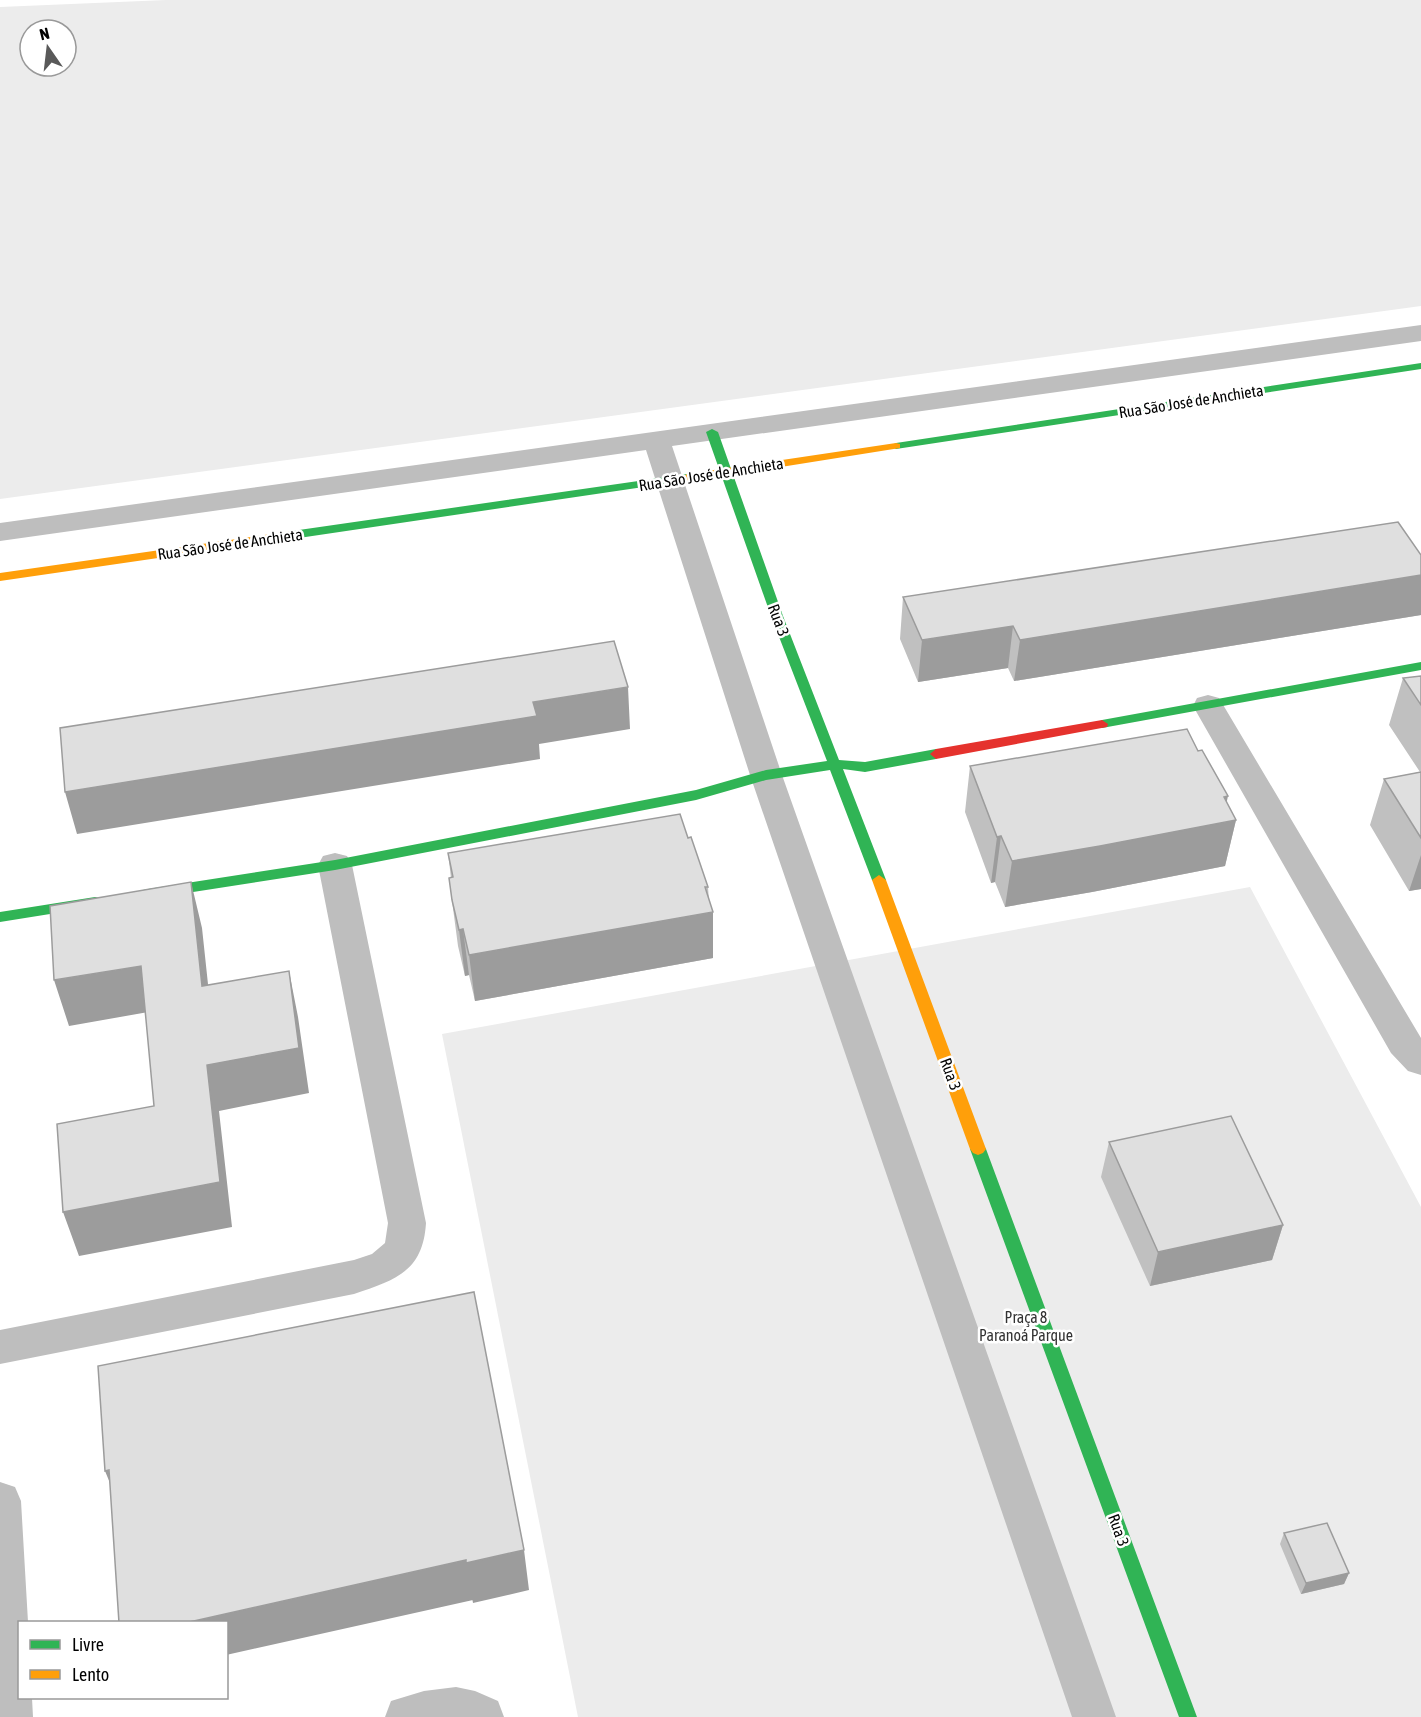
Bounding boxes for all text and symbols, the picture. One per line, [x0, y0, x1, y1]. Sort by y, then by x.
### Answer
north arrow [18, 18, 78, 78]
text: N [38, 24, 51, 43]
street label: Rua São José de Anchieta [1117, 381, 1265, 421]
street label: Rua São José de Anchieta [637, 454, 785, 494]
street label: Rua São José de Anchieta [156, 525, 304, 563]
street label: Rua 3 [765, 601, 793, 639]
street label: Rua 3 [937, 1055, 965, 1093]
park label: Praça 8 Paranoá Parque [979, 1308, 1073, 1345]
street label: Rua 3 [1105, 1511, 1133, 1549]
legend [18, 1621, 228, 1699]
text: Livre [72, 1634, 104, 1655]
text: Lento [72, 1664, 109, 1685]

